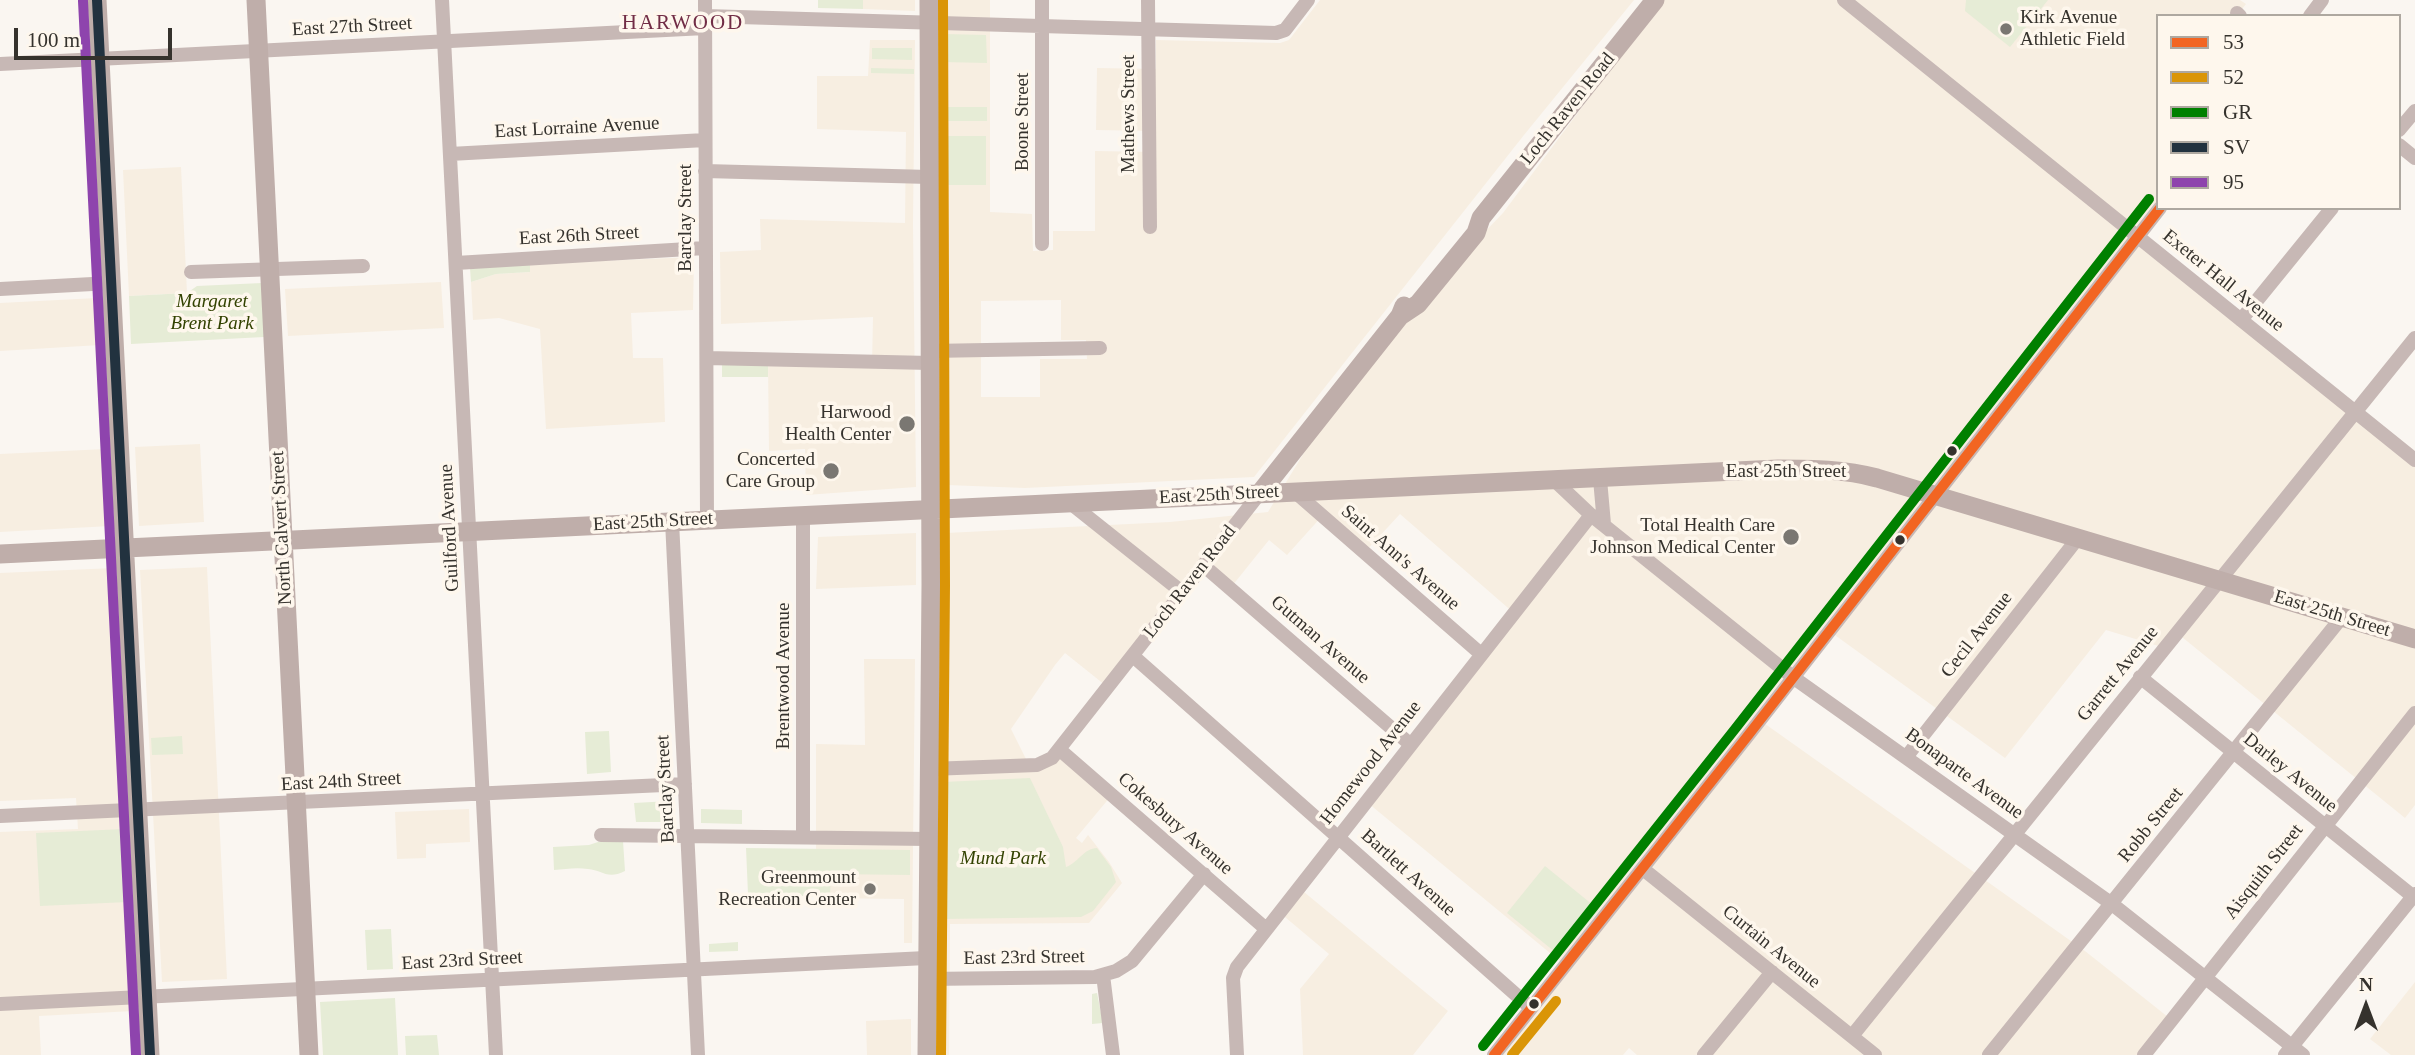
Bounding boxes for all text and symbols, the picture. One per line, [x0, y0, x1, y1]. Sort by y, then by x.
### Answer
place label: Kirk Avenue Athletic Field [2020, 7, 2125, 51]
district label: HARWOOD [623, 10, 743, 36]
street label: East 27th Street [291, 12, 413, 42]
scale bar [18, 14, 175, 58]
legend [2156, 14, 2401, 210]
marker: Kirk Avenue Athletic Field [1998, 21, 2014, 37]
text: 100 m [27, 28, 80, 52]
text: 53 [2223, 30, 2244, 54]
street label: Loch Raven Road [1516, 49, 1620, 169]
street label: Mathews Street [1118, 55, 1140, 173]
text: 52 [2223, 65, 2244, 89]
street label: Boone Street [1012, 73, 1034, 171]
text: GR [2223, 100, 2252, 124]
street label: East Lorraine Avenue [494, 112, 660, 144]
text: SV [2223, 135, 2250, 159]
street label: Barclay Street [675, 164, 697, 272]
text: 95 [2223, 170, 2244, 194]
street label: East 26th Street [518, 221, 640, 251]
street label: Exeter Hall Avenue [2158, 225, 2288, 337]
park label: Margaret Brent Park [170, 291, 254, 335]
place label: Harwood Health Center [785, 402, 891, 446]
marker: Harwood Health Center [897, 414, 917, 434]
unlabelled marker [1945, 444, 1959, 458]
place label: Concerted Care Group [726, 449, 815, 493]
street label: North Calvert Street [267, 450, 297, 606]
marker: Concerted Care Group [821, 461, 841, 481]
street label: East 25th Street [1726, 461, 1846, 483]
street label: Guilford Avenue [435, 464, 465, 592]
street label: East 25th Street [1158, 480, 1280, 510]
street label: Saint Ann's Avenue [1336, 500, 1464, 616]
street label: East 25th Street [592, 507, 714, 537]
place label: Total Health Care Johnson Medical Center [1590, 515, 1775, 559]
street label: Loch Raven Road [1139, 521, 1241, 643]
marker: Total Health Care Johnson Medical Center [1781, 527, 1801, 547]
unlabelled marker [1893, 533, 1907, 547]
street label: East 25th Street [2271, 586, 2393, 642]
street label: Cecil Avenue [1936, 588, 2018, 682]
street label: Gutman Avenue [1266, 591, 1374, 689]
street label: Brentwood Avenue [773, 603, 795, 749]
street label: Garrett Avenue [2073, 622, 2163, 726]
street label: Homewood Avenue [1316, 696, 1426, 830]
street label: Bonaparte Avenue [1900, 723, 2028, 825]
street label: Darley Avenue [2238, 728, 2342, 818]
street label: Barclay Street [652, 734, 680, 844]
street label: East 24th Street [280, 767, 402, 797]
street label: Cokesbury Avenue [1113, 768, 1237, 880]
street label: Robb Street [2114, 783, 2188, 867]
street label: Aisquith Street [2220, 820, 2308, 924]
street label: Bartlett Avenue [1356, 825, 1460, 921]
park label: Mund Park [960, 848, 1046, 870]
place label: Greenmount Recreation Center [718, 867, 856, 911]
marker: Greenmount Recreation Center [862, 881, 878, 897]
street label: Curtain Avenue [1717, 901, 1825, 993]
street label: East 23rd Street [401, 946, 523, 976]
street label: East 23rd Street [963, 946, 1085, 970]
north arrow [2331, 971, 2401, 1041]
text: N [2359, 974, 2373, 995]
unlabelled marker [1527, 997, 1541, 1011]

